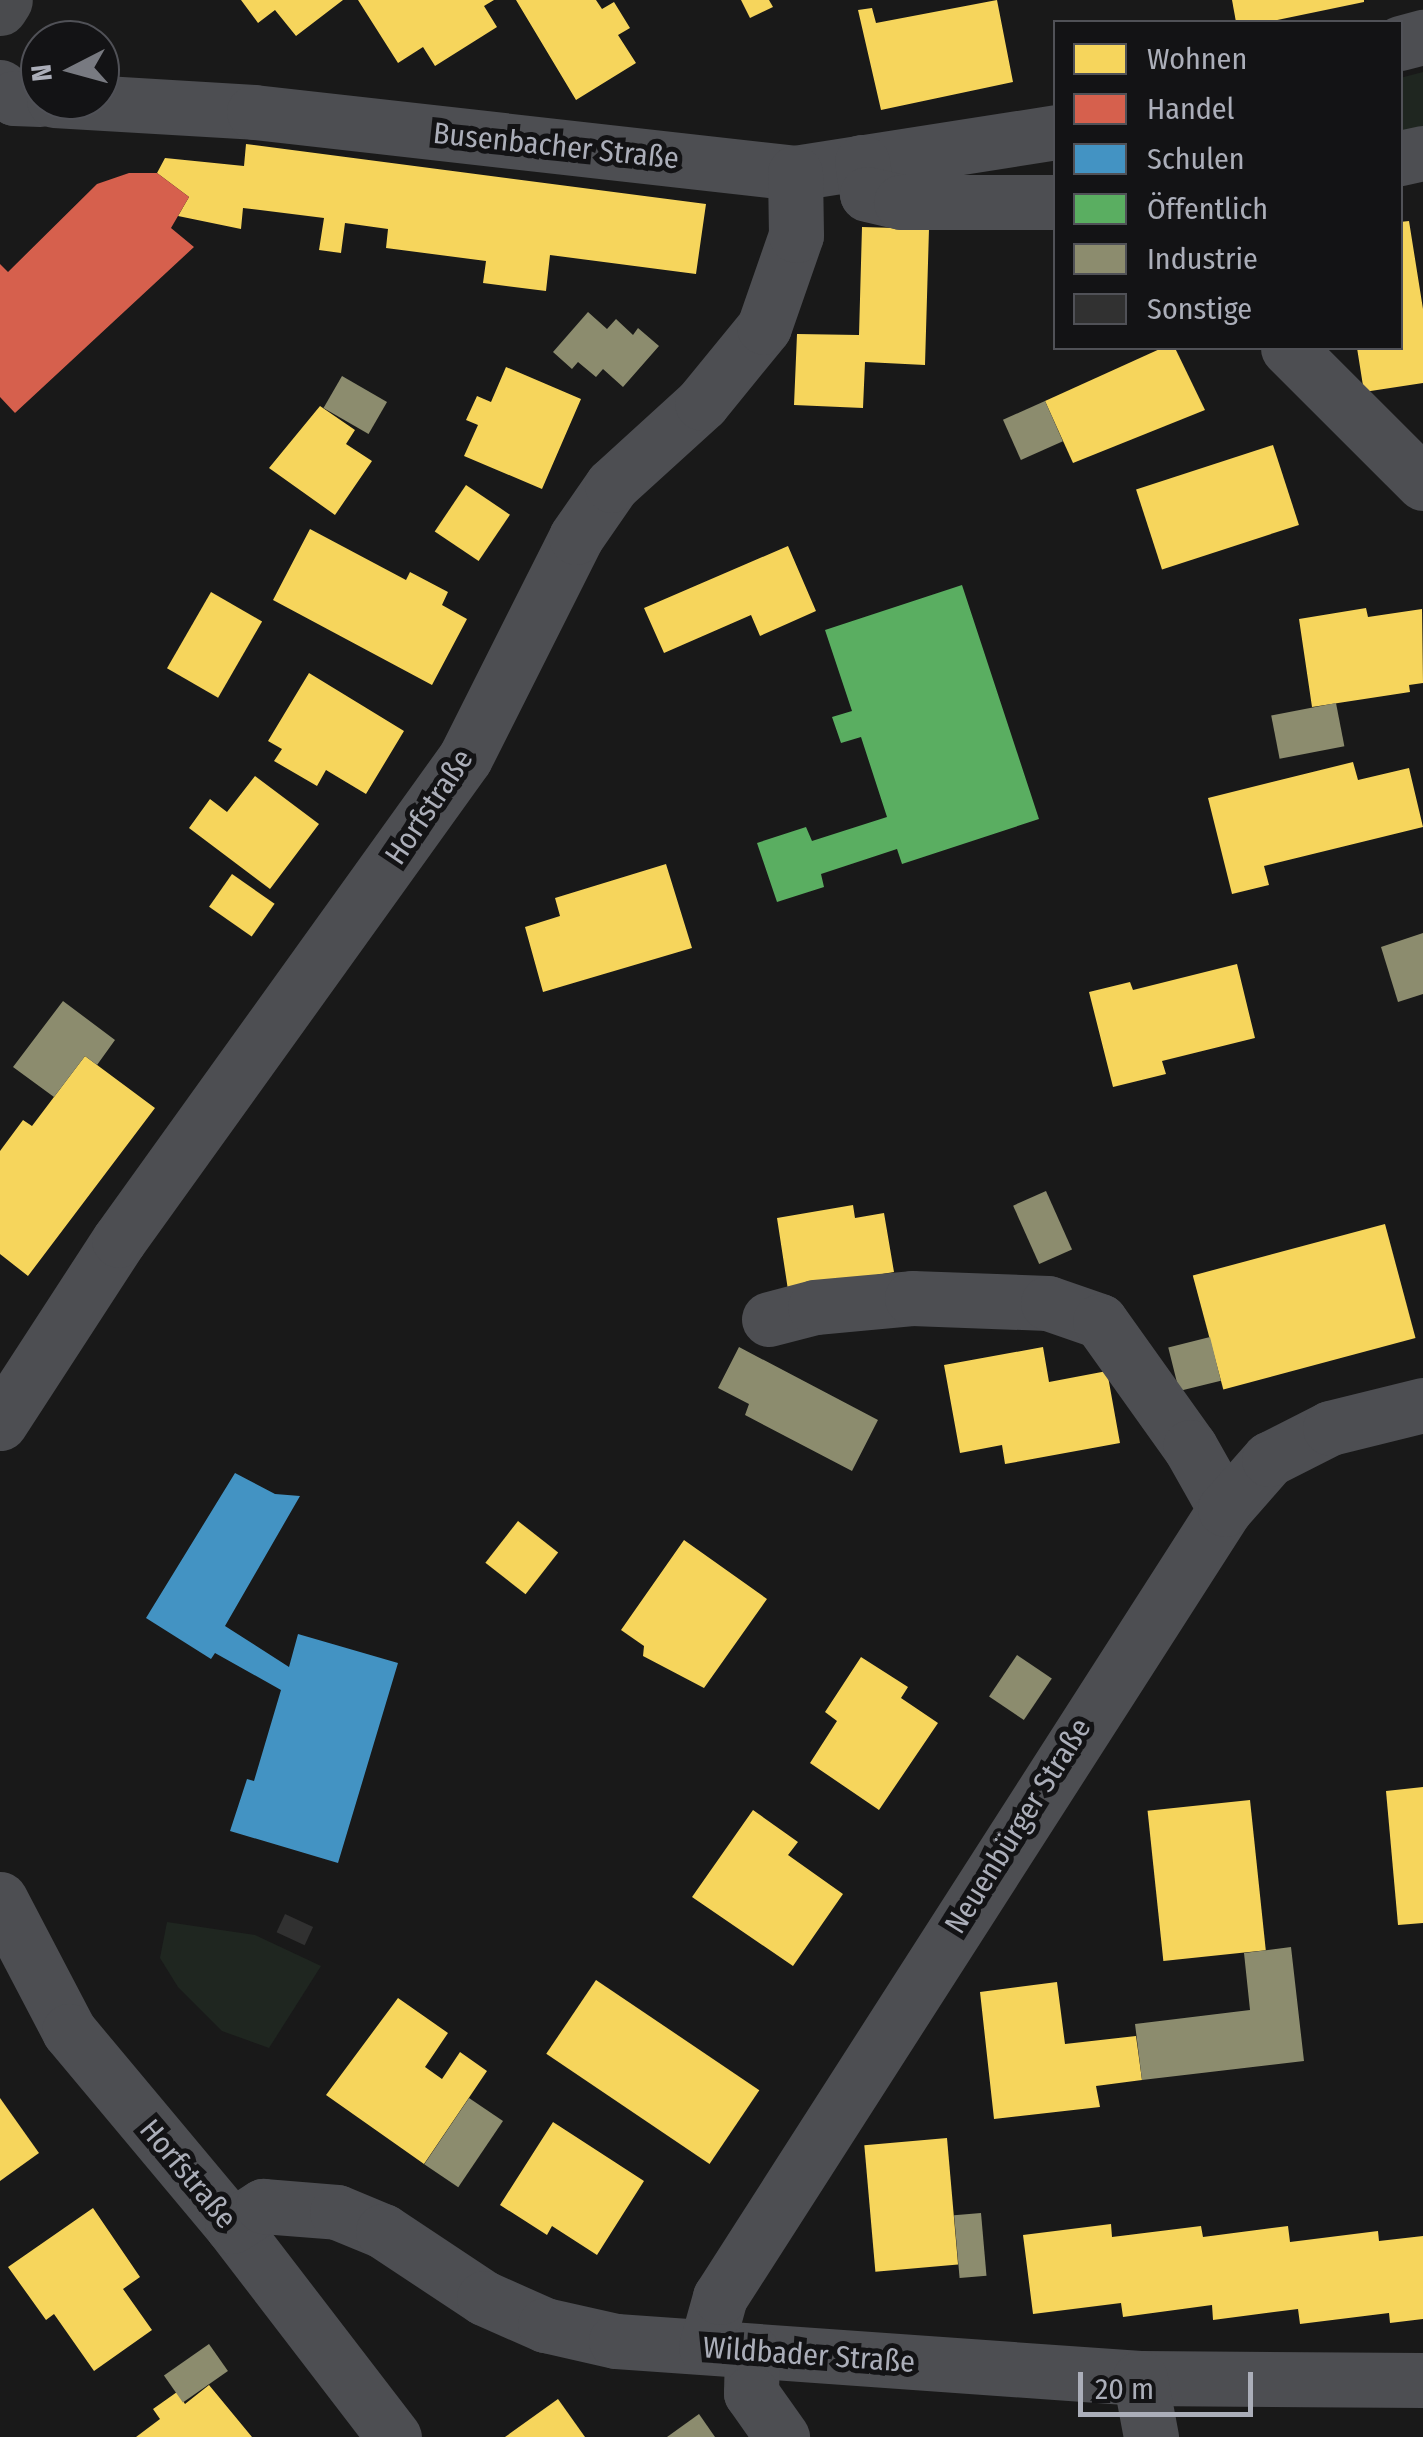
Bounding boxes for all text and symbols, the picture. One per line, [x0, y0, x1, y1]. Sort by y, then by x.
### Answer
north arrow [20, 20, 120, 120]
legend [1053, 20, 1403, 350]
text: Wohnen [1147, 41, 1247, 77]
text: N [24, 63, 59, 83]
text: Handel [1147, 91, 1235, 127]
street label: Busenbacher Straße [431, 115, 681, 177]
text: Schulen [1147, 141, 1245, 177]
text: Öffentlich [1147, 191, 1268, 227]
text: Industrie [1147, 241, 1258, 277]
text: Sonstige [1147, 291, 1252, 327]
street label: Horfstraße [377, 743, 481, 871]
street label: Neuenbürger Straße [937, 1712, 1099, 1940]
street label: Horfstraße [132, 2112, 244, 2236]
street label: Wildbader Straße [702, 2330, 916, 2380]
scale bar [1083, 2352, 1258, 2414]
text: 20 m [1095, 2371, 1154, 2407]

